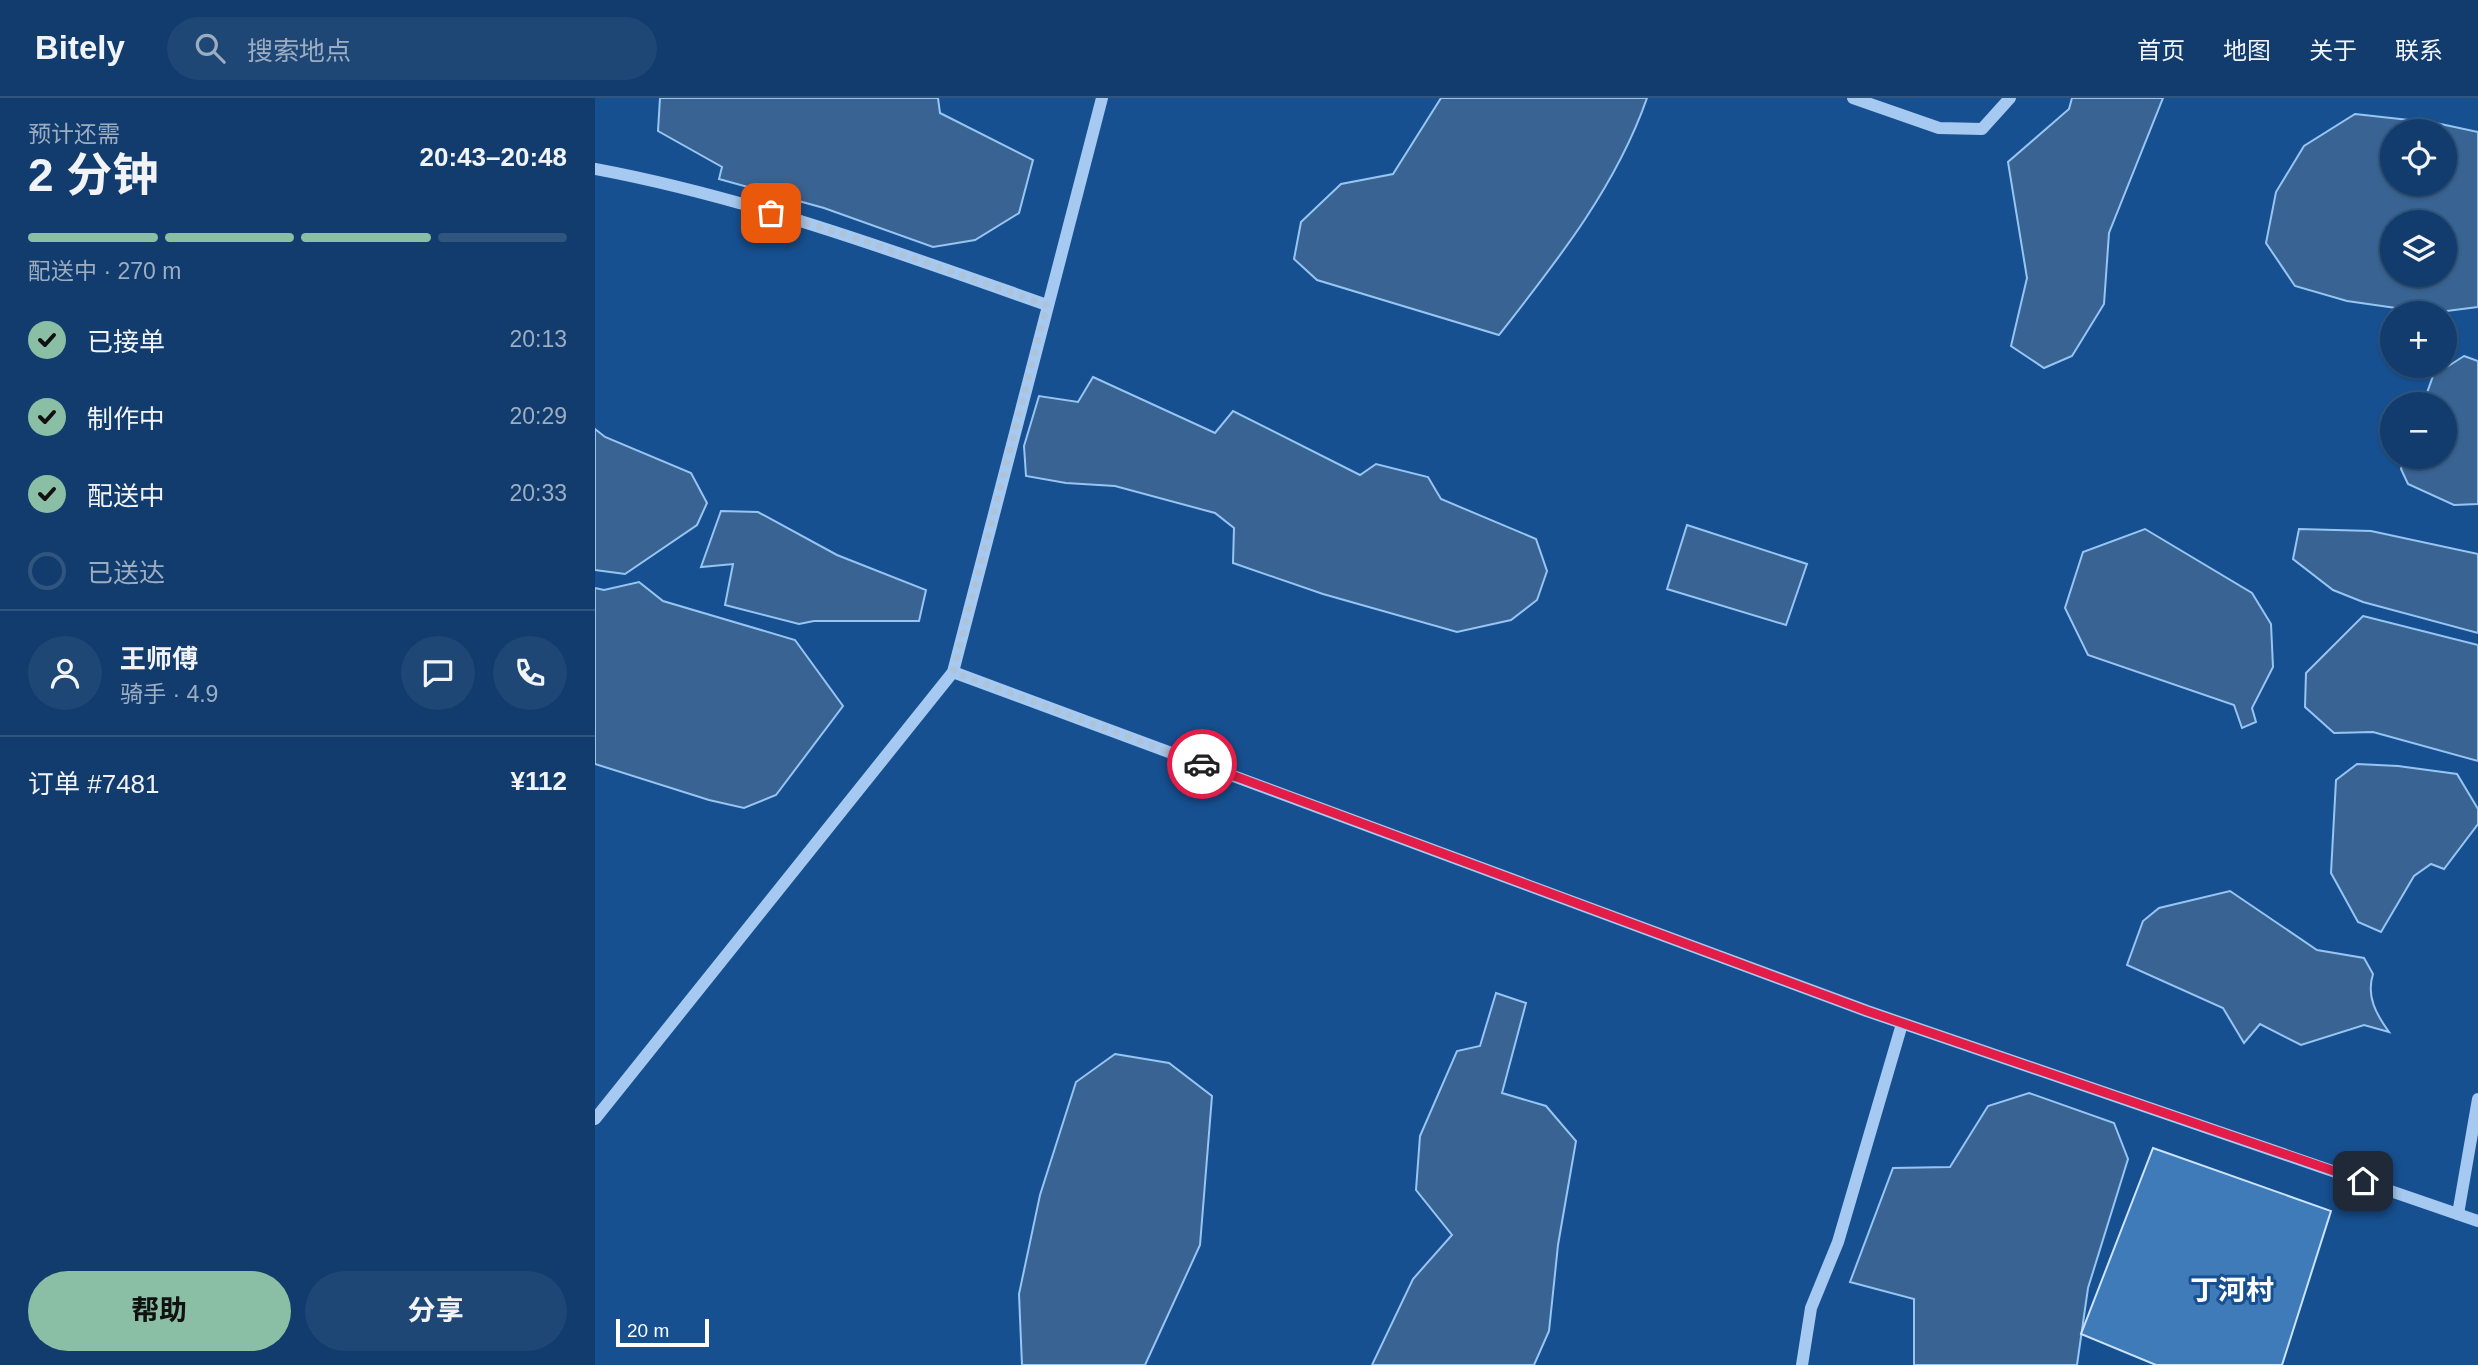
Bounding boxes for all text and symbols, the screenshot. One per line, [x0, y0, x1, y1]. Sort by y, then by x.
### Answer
search box [167, 17, 657, 80]
text: Bitely [35, 29, 125, 66]
icon: search [191, 29, 229, 67]
text: 搜索地点 [247, 36, 351, 66]
text: 首页 [2137, 37, 2185, 64]
text: 地图 [2223, 37, 2271, 64]
text: 关于 [2309, 37, 2357, 64]
text: 联系 [2395, 37, 2443, 64]
map controls [2380, 119, 2457, 469]
button: locate [2380, 119, 2457, 196]
text: 预计还需 [28, 121, 120, 147]
text: 20:43–20:48 [420, 142, 567, 172]
text: 2 分钟 [28, 149, 158, 201]
pin [741, 183, 801, 243]
icon: bag [752, 194, 790, 232]
button: layers [2380, 210, 2457, 287]
text: 配送中 · 270 m [28, 258, 181, 284]
button: + [2380, 301, 2457, 378]
icon: check [28, 321, 66, 359]
text: 20:13 [509, 326, 567, 352]
text: 已接单 [87, 327, 165, 357]
button: − [2380, 392, 2457, 469]
icon: check [28, 398, 66, 436]
text: 20:29 [509, 403, 567, 429]
text: 制作中 [87, 404, 165, 434]
icon: check [28, 475, 66, 513]
text: 20:33 [509, 480, 567, 506]
text: 配送中 [87, 481, 165, 511]
text: 已送达 [87, 558, 165, 588]
button: person [28, 636, 102, 710]
button: chat [401, 636, 475, 710]
button: phone [493, 636, 567, 710]
text: 王师傅 [120, 644, 198, 674]
text: 骑手 · 4.9 [120, 681, 218, 707]
courier [1167, 729, 1237, 799]
icon: car [1183, 745, 1221, 783]
text: ¥112 [511, 766, 567, 796]
text: 订单 #7481 [28, 769, 160, 799]
pin [2333, 1151, 2393, 1211]
icon: home [2344, 1162, 2382, 1200]
button: 帮助 [28, 1271, 291, 1351]
button: 分享 [305, 1271, 567, 1351]
district label: 丁河村 [2190, 1275, 2274, 1306]
scale bar [616, 1316, 709, 1348]
text: 20 m [627, 1320, 669, 1341]

